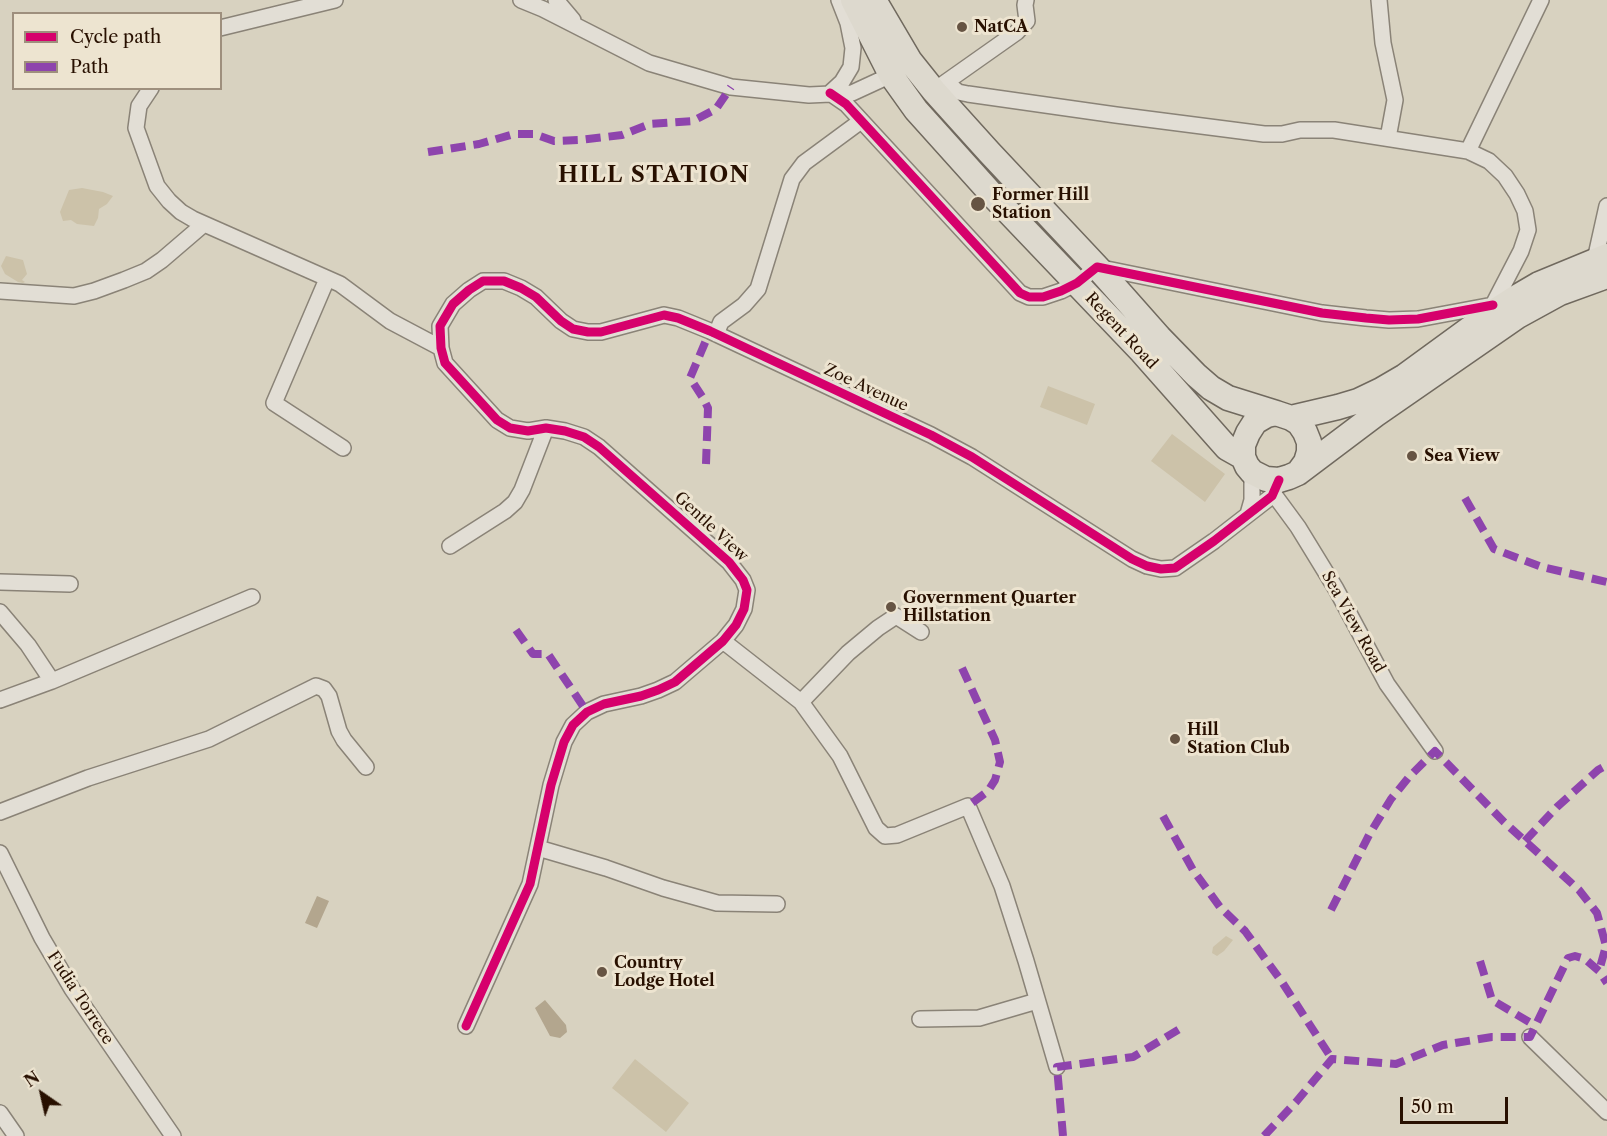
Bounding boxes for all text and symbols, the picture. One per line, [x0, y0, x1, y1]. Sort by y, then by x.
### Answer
legend [12, 12, 222, 90]
place label: NatCA [974, 17, 1028, 37]
marker: NatCA [955, 20, 969, 34]
text: Cycle path [70, 26, 161, 48]
text: Path [70, 56, 109, 78]
district label: HILL STATION [558, 163, 750, 189]
place label: Former Hill Station [992, 185, 1089, 223]
marker: Former Hill Station [969, 195, 987, 213]
street label: Regent Road [1081, 289, 1161, 373]
street label: Zoe Avenue [821, 360, 911, 416]
place label: Sea View [1424, 446, 1500, 466]
marker: Sea View [1405, 449, 1419, 463]
street label: Gentle View [670, 488, 752, 566]
street label: Sea View Road [1317, 568, 1389, 676]
place label: Government Quarter Hillstation [903, 588, 1076, 626]
marker: Government Quarter Hillstation [884, 600, 898, 614]
place label: Hill Station Club [1187, 720, 1290, 758]
marker: Hill Station Club [1168, 732, 1182, 746]
street label: Fudia Torrece [43, 948, 117, 1048]
place label: Country Lodge Hotel [614, 953, 715, 991]
marker: Country Lodge Hotel [595, 965, 609, 979]
north arrow [12, 1064, 72, 1124]
text: N [21, 1067, 43, 1091]
scale bar [1403, 1085, 1511, 1123]
text: 50 m [1411, 1096, 1454, 1118]

